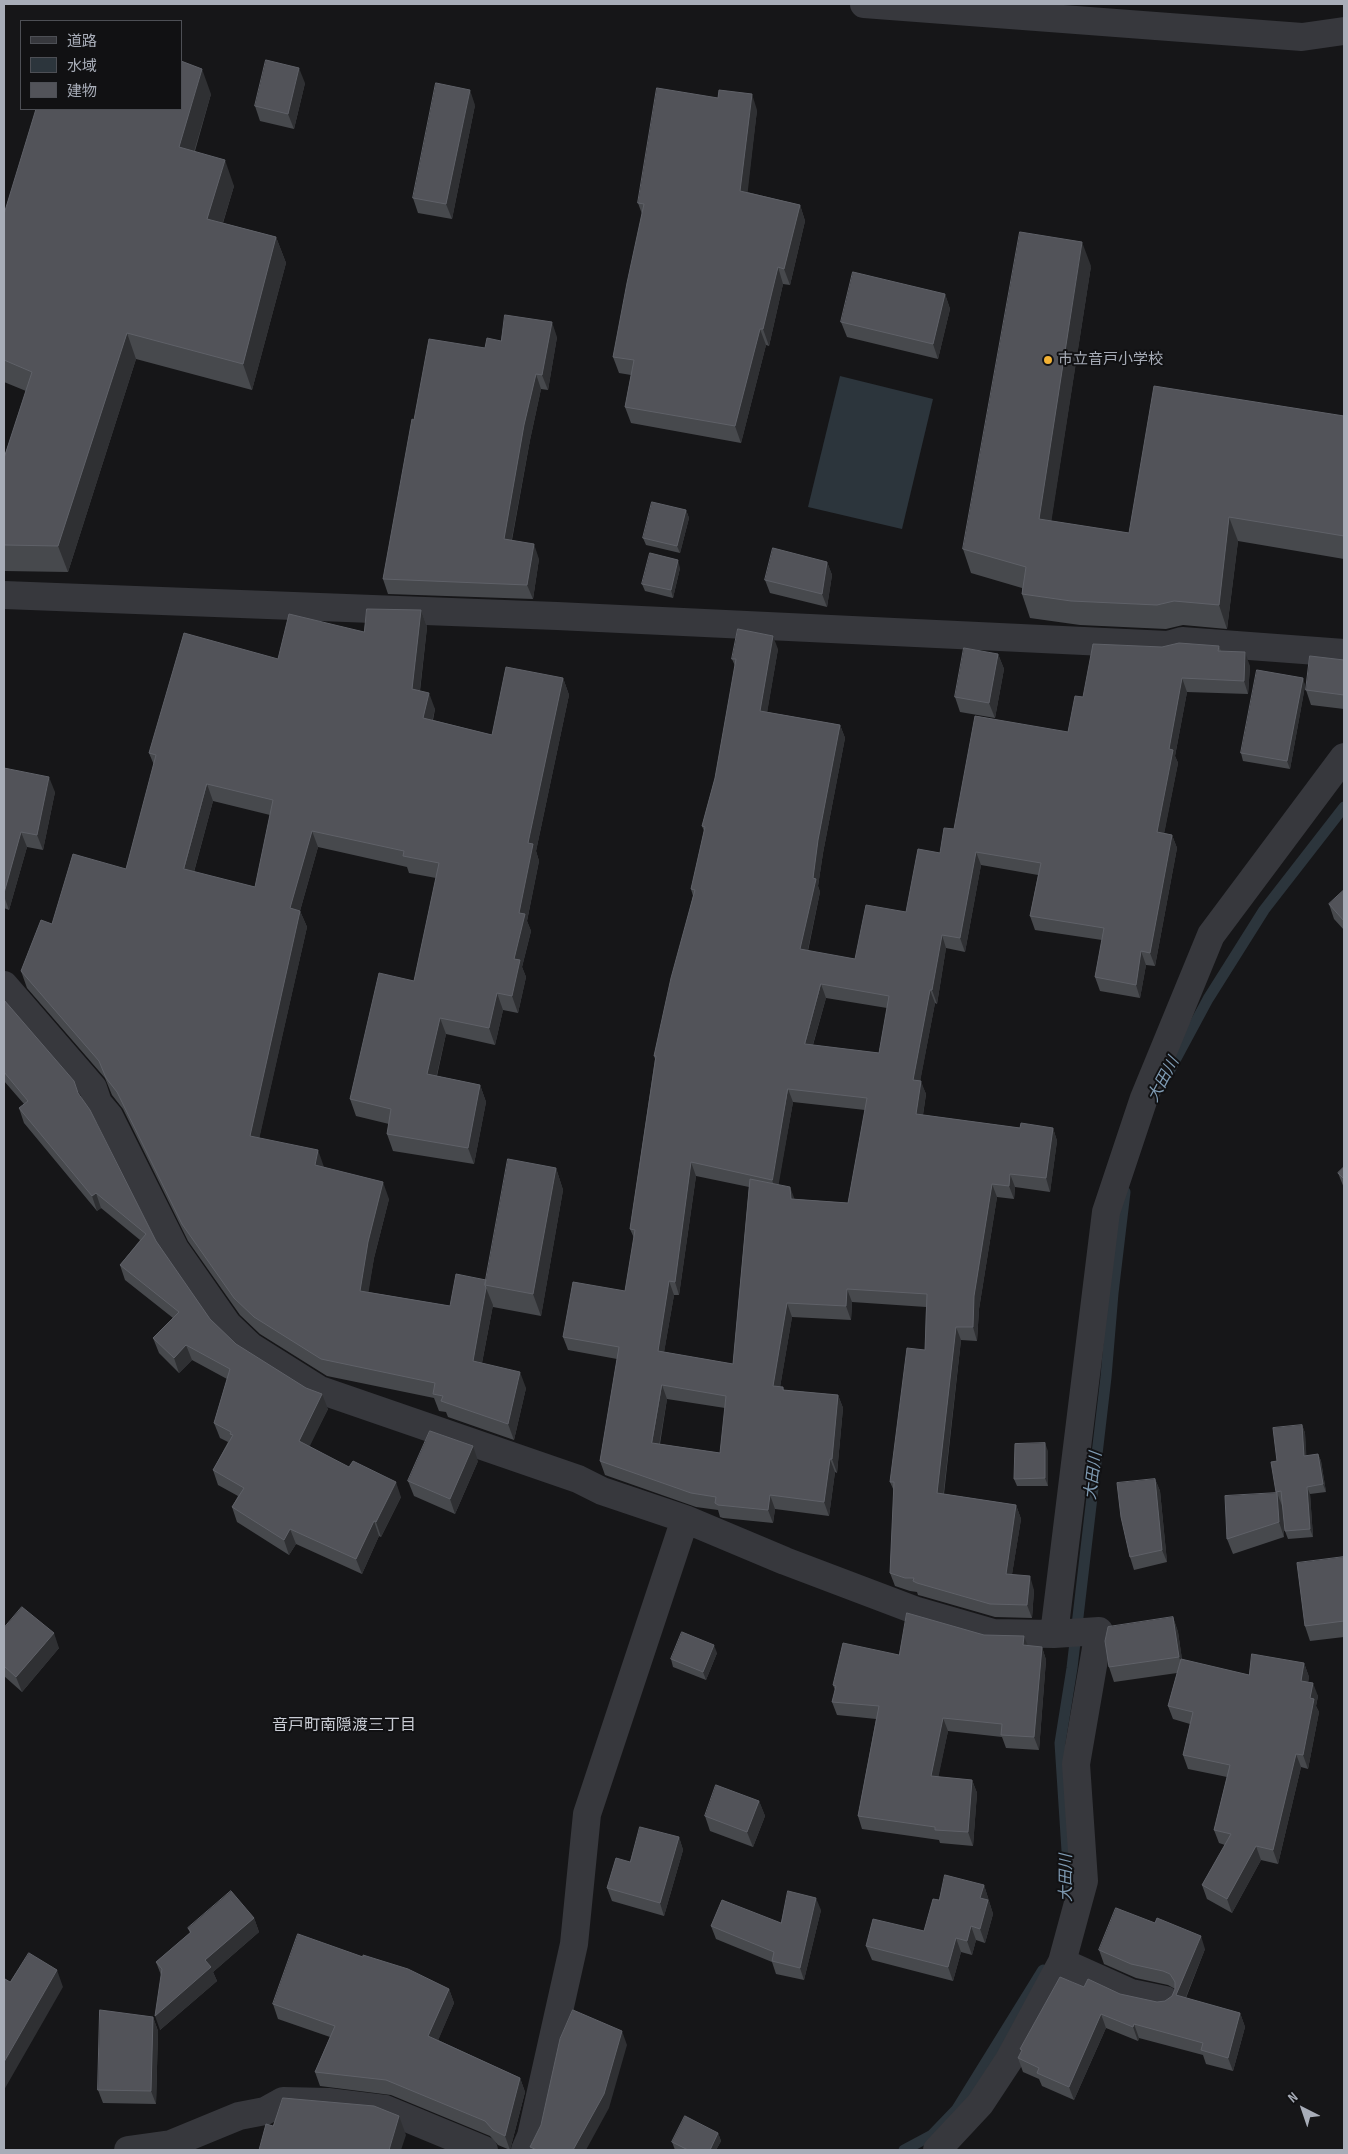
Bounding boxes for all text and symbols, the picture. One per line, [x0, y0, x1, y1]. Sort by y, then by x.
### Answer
legend [20, 20, 182, 110]
text: 道路 [67, 32, 97, 51]
text: 水域 [67, 57, 97, 76]
text: 建物 [67, 82, 97, 101]
place label: 市立音戸小学校 [1058, 351, 1163, 369]
marker: 市立音戸小学校 [1042, 354, 1054, 366]
water label: 大田川 [1144, 1054, 1184, 1106]
water label: 大田川 [1082, 1451, 1106, 1501]
district label: 音戸町南隠渡三丁目 [272, 1716, 416, 1736]
water label: 大田川 [1057, 1854, 1077, 1902]
north arrow [1278, 2084, 1328, 2134]
text: N [1284, 2088, 1301, 2106]

